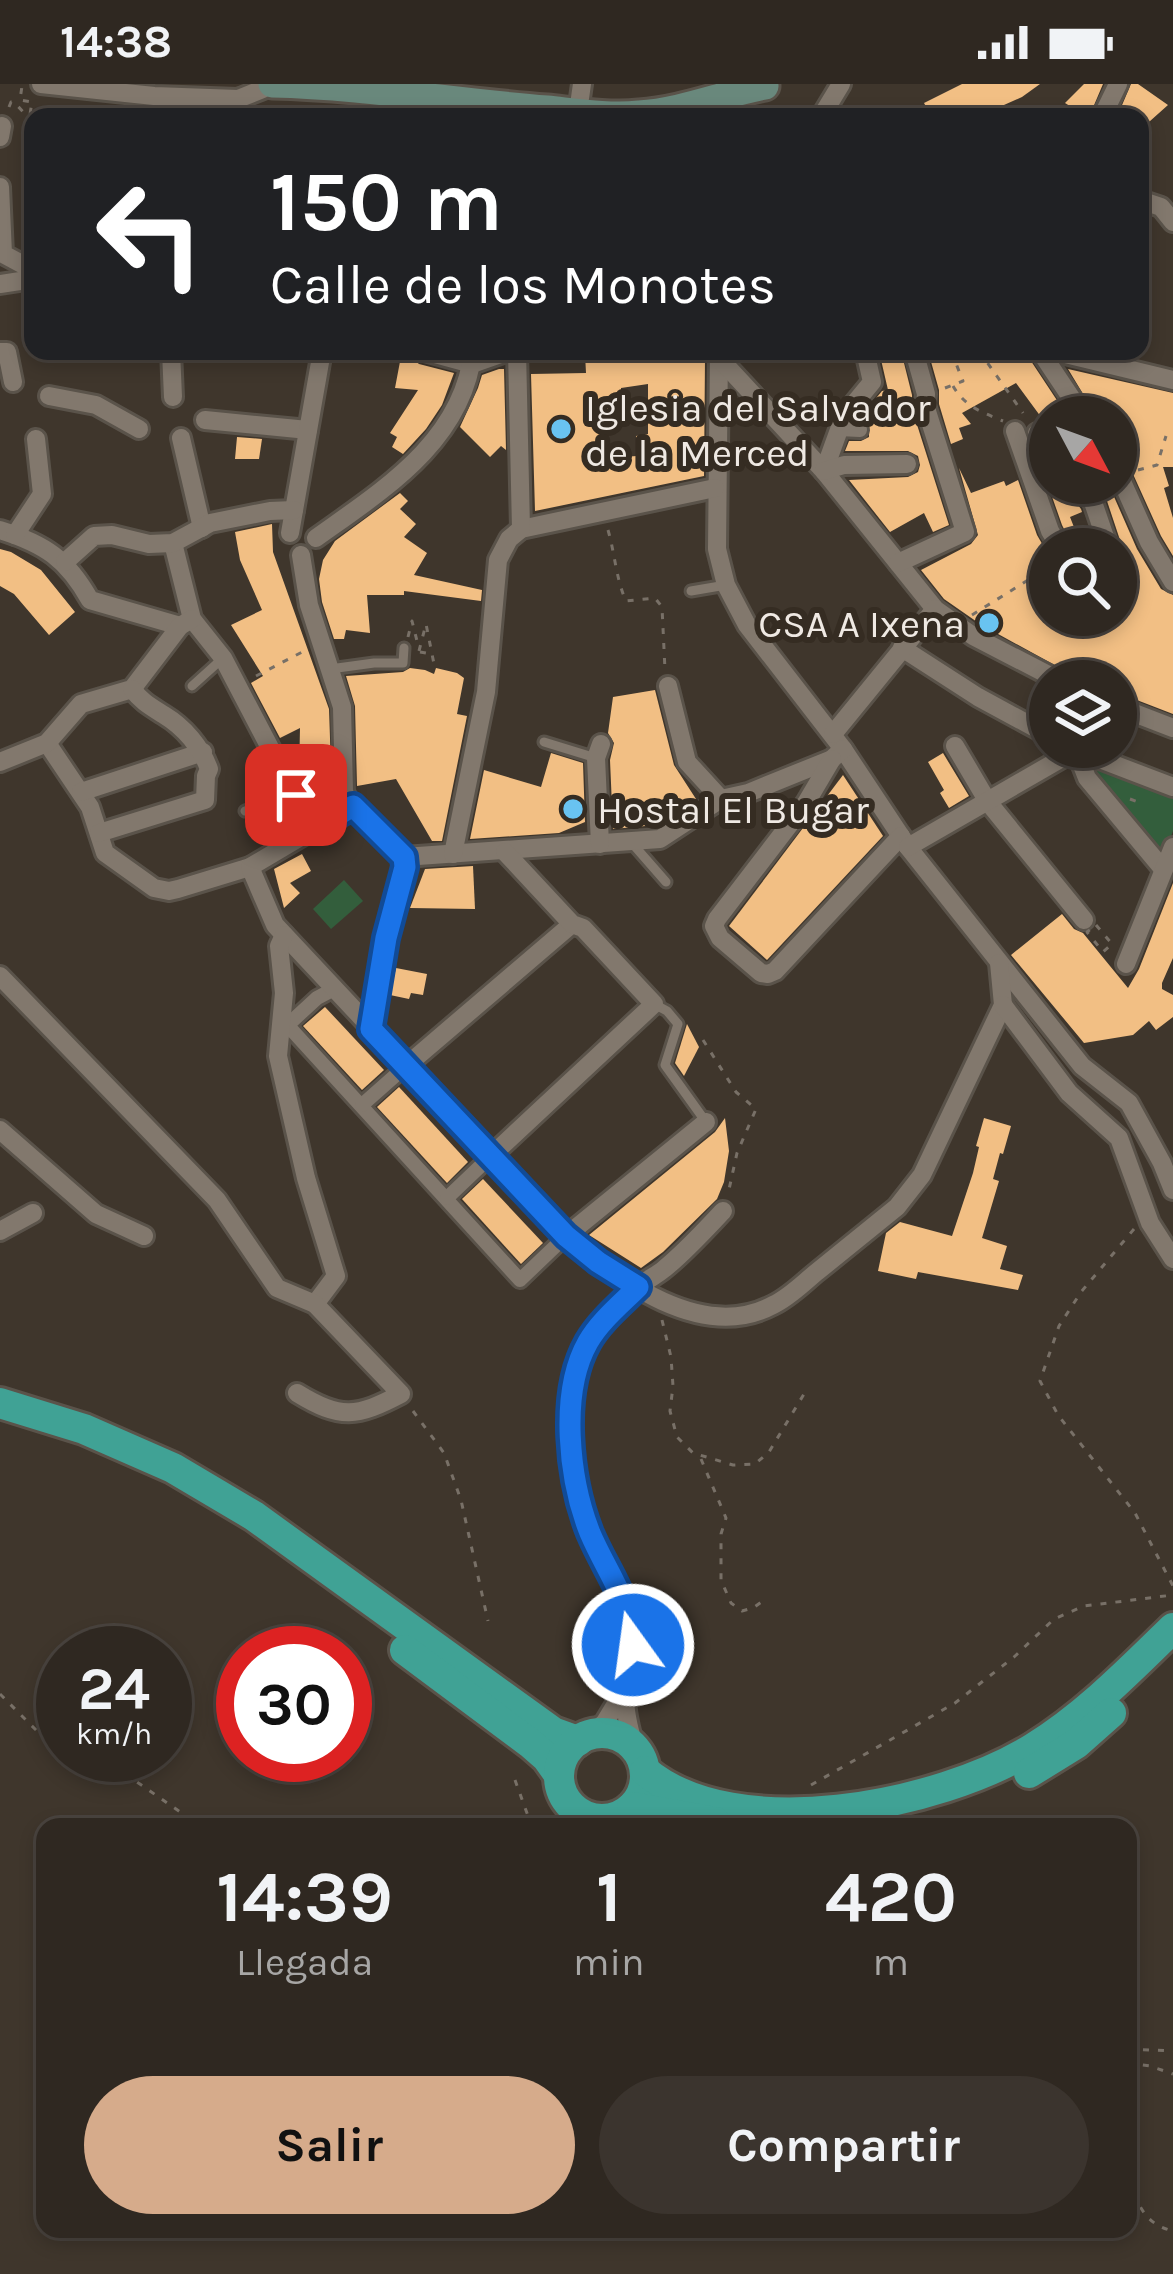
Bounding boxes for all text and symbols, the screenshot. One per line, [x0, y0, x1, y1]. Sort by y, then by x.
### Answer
text: 14:38 [60, 16, 172, 68]
text: 150 m [270, 153, 503, 251]
icon: left [72, 156, 228, 312]
text: Calle de los Monotes [270, 253, 776, 317]
place label: Iglesia del Salvador de la Merced [585, 385, 932, 476]
north arrow [1029, 396, 1137, 504]
map controls [1029, 396, 1137, 768]
marker: Iglesia del Salvador de la Merced [548, 416, 574, 442]
button: search [1029, 528, 1137, 636]
place label: CSA A Ixena [758, 601, 965, 647]
marker: CSA A Ixena [976, 610, 1002, 636]
button: layers [1029, 660, 1137, 768]
pin [245, 744, 347, 846]
icon: arrive [263, 762, 329, 828]
place label: Hostal El Bugar [597, 787, 870, 833]
marker: Hostal El Bugar [560, 796, 586, 822]
position arrow [570, 1582, 696, 1708]
speed limit sign: 30 [216, 1626, 372, 1782]
text: 24 [78, 1654, 150, 1724]
text: km/h [76, 1716, 152, 1752]
text: 14:39 [216, 1855, 393, 1939]
text: 1 [596, 1855, 622, 1939]
text: 420 [825, 1855, 957, 1939]
text: Llegada [236, 1939, 373, 1985]
text: min [573, 1939, 645, 1985]
text: m [873, 1939, 909, 1985]
button: Salir [84, 2076, 575, 2214]
button: Compartir [599, 2076, 1089, 2214]

